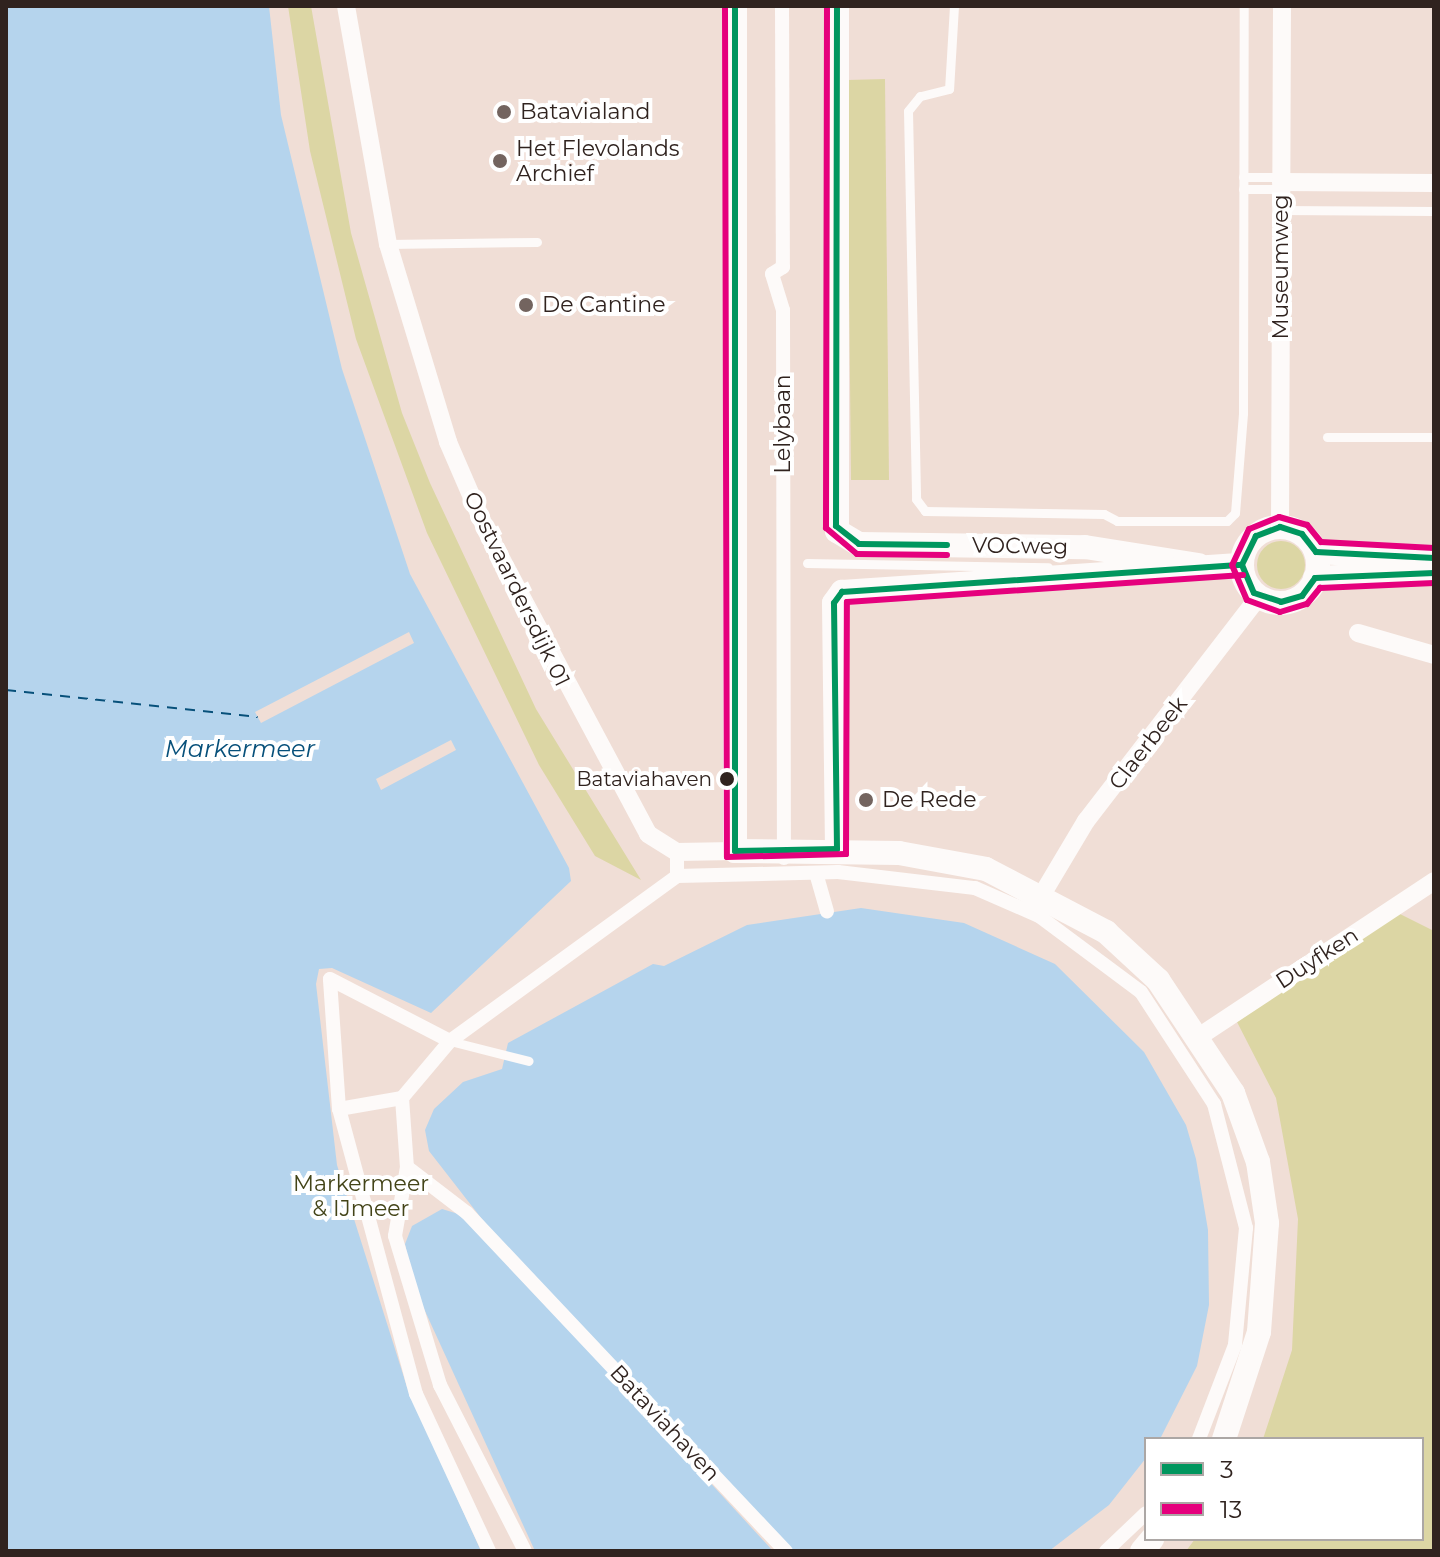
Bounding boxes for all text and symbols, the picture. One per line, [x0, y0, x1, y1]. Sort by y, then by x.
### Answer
place label: Batavialand [520, 99, 650, 125]
marker: Batavialand [495, 103, 513, 121]
place label: Het Flevolands Archief [516, 135, 680, 186]
marker: Het Flevolands Archief [491, 152, 509, 170]
street label: Museumweg [1268, 194, 1294, 340]
place label: De Cantine [542, 292, 666, 318]
marker: De Cantine [517, 296, 535, 314]
street label: Lelybaan [770, 374, 796, 474]
street label: Oostvaardersdijk 01 [458, 487, 576, 691]
street label: VOCweg [972, 532, 1068, 560]
street label: Claerbeek [1103, 691, 1193, 795]
water label: Markermeer [165, 735, 315, 763]
place label: Bataviahaven [577, 767, 712, 791]
marker: Bataviahaven [719, 771, 735, 787]
place label: De Rede [882, 787, 977, 813]
marker: De Rede [857, 791, 875, 809]
street label: Duyfken [1271, 922, 1363, 994]
park label: Markermeer & IJmeer [293, 1170, 429, 1222]
street label: Bataviahaven [605, 1360, 725, 1486]
legend [1144, 1437, 1424, 1541]
text: 3 [1220, 1455, 1234, 1484]
text: 13 [1220, 1495, 1242, 1524]

